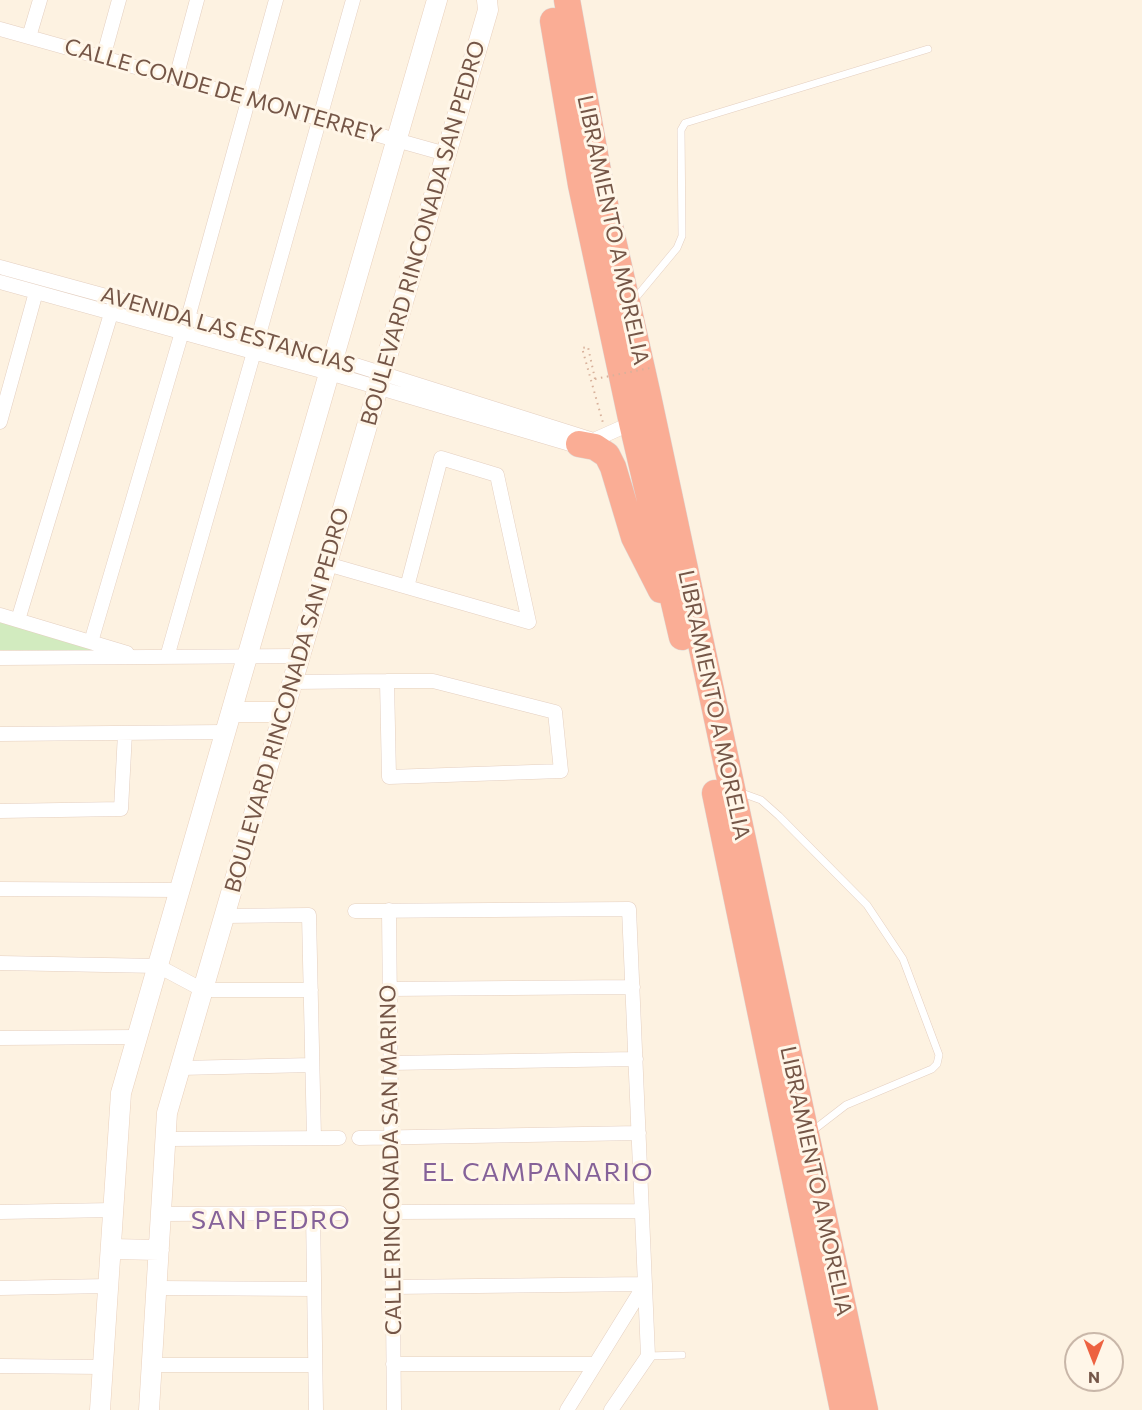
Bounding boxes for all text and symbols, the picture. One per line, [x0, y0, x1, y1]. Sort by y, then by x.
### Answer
street label: CALLE CONDE DE MONTERREY [61, 33, 385, 149]
street label: BOULEVARD RINCONADA SAN PEDRO [355, 37, 491, 429]
street label: LIBRAMIENTO A MORELIA [571, 93, 655, 367]
street label: AVENIDA LAS ESTANCIAS [98, 281, 358, 379]
street label: BOULEVARD RINCONADA SAN PEDRO [219, 504, 355, 896]
street label: LIBRAMIENTO A MORELIA [672, 568, 756, 842]
street label: CALLE RINCONADA SAN MARINO [375, 985, 407, 1335]
street label: LIBRAMIENTO A MORELIA [774, 1044, 858, 1318]
district label: EL CAMPANARIO [422, 1156, 654, 1188]
district label: SAN PEDRO [191, 1204, 351, 1236]
north arrow [1064, 1332, 1124, 1392]
text: N [1088, 1369, 1100, 1388]

